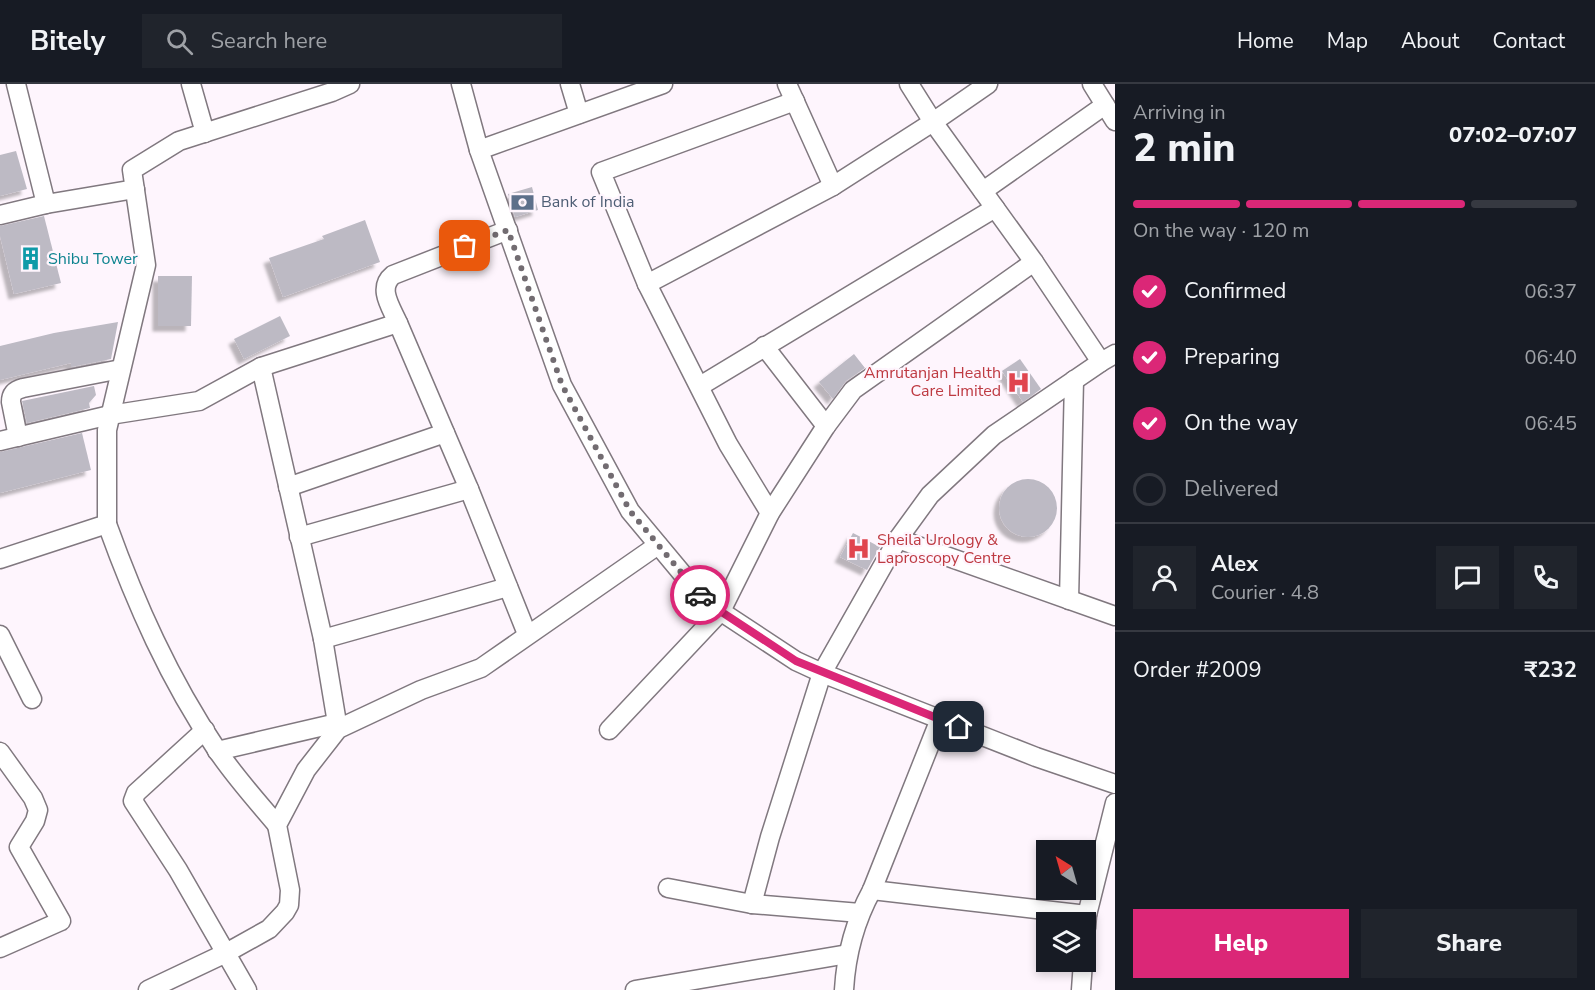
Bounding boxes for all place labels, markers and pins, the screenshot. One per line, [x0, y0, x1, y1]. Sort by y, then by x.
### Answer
bank icon: Bank of India [510, 189, 536, 215]
place label: Bank of India [541, 191, 634, 213]
pin [439, 220, 490, 271]
building icon: Shibu Tower [17, 246, 43, 272]
place label: Shibu Tower [48, 248, 138, 270]
place label: Amrutanjan Health Care Limited [864, 362, 1001, 402]
hospital icon: Amrutanjan Health Care Limited [1006, 369, 1032, 395]
place label: Sheila Urology & Laproscopy Centre [877, 529, 1011, 569]
hospital icon: Sheila Urology & Laproscopy Centre [846, 536, 872, 562]
pin [933, 701, 984, 752]

